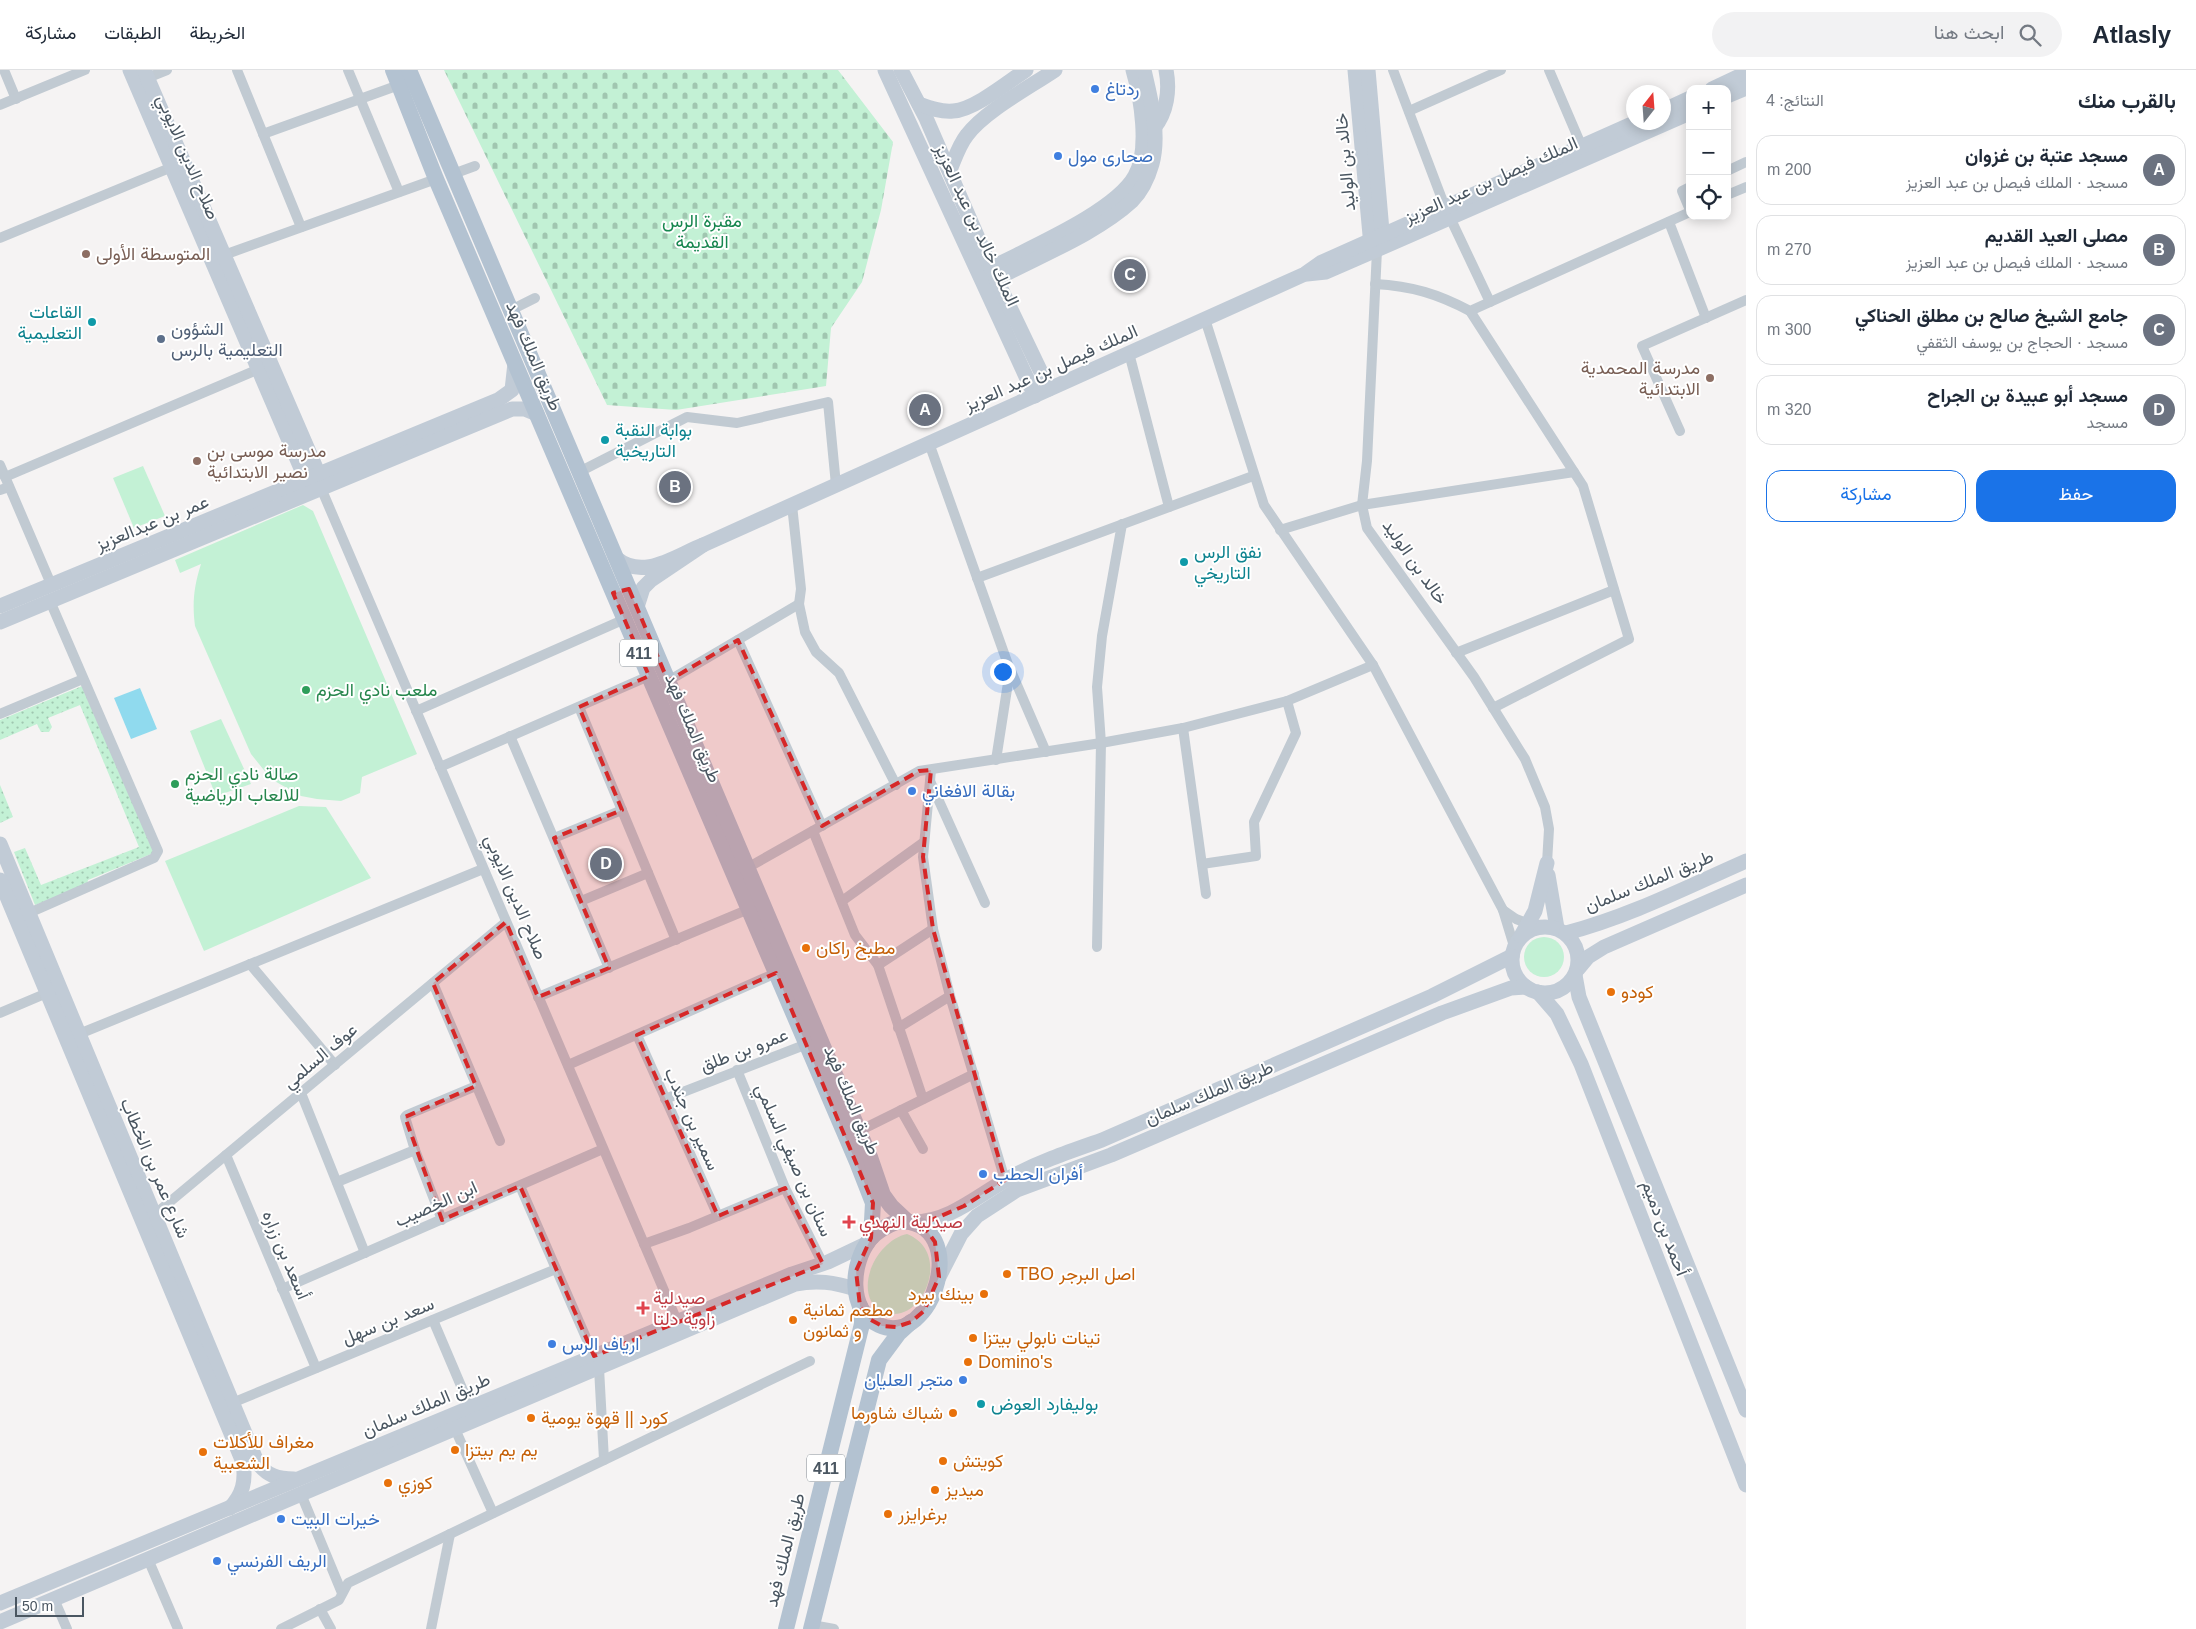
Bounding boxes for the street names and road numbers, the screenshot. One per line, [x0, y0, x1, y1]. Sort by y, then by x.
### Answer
street label: صلاح الدين الايوبي [148, 92, 223, 224]
street label: خالد بن الوليد [1331, 112, 1360, 212]
street label: الملك فيصل بن عبد العزيز [1400, 133, 1581, 229]
street label: الملك خالد بن عبد العزيز [929, 140, 1023, 310]
street label: طريق الملك فهد [501, 298, 566, 414]
street label: الملك فيصل بن عبد العزيز [960, 321, 1141, 417]
street label: عمر بن عبدالعزيز [92, 491, 212, 556]
street label: خالد بن الوليد [1378, 516, 1451, 609]
road number: 411 [620, 640, 658, 666]
street label: طريق الملك فهد [660, 670, 725, 786]
street label: صلاح الدين الايوبي [476, 832, 551, 964]
street label: طريق الملك سلمان [1582, 846, 1717, 917]
street label: عوف السلمي [279, 1019, 364, 1097]
street label: عمرو بن طلق [697, 1024, 791, 1077]
street label: طريق الملك فهد [819, 1042, 884, 1158]
street label: طريق الملك سلمان [1142, 1057, 1276, 1130]
street label: سمير بن جندب [660, 1065, 724, 1174]
street label: سنان بن صيفي السلمي [747, 1080, 837, 1242]
street label: شارع عمر بن الخطاب [115, 1095, 194, 1242]
street label: ابن الخصيب [392, 1177, 481, 1232]
street label: أحمد بن دميم [1636, 1177, 1692, 1279]
street label: أسعد بن زراره [257, 1208, 314, 1303]
street label: سعد بن سهل [339, 1293, 437, 1349]
street label: طريق الملك سلمان [359, 1369, 493, 1442]
road number: 411 [807, 1455, 845, 1482]
street label: طريق الملك فهد [761, 1491, 810, 1609]

